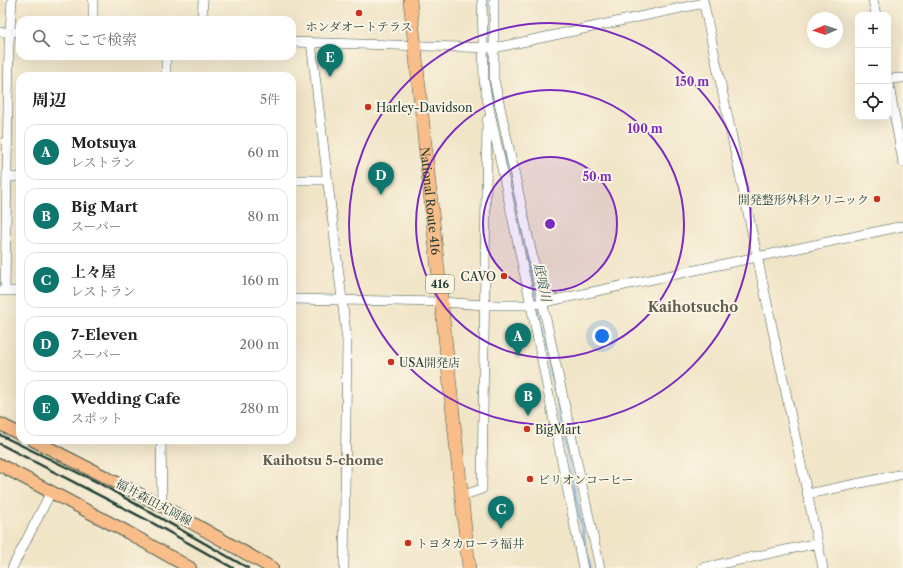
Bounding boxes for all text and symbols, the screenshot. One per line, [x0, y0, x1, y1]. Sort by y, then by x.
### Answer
marker: ホンダオートテラス [354, 8, 364, 18]
north arrow [807, 12, 843, 48]
map controls [855, 12, 891, 120]
button: + [855, 12, 891, 48]
search box [16, 16, 296, 60]
place label: ホンダオートテラス [305, 19, 413, 34]
icon: search [30, 27, 52, 49]
text: ここで検索 [62, 30, 137, 49]
pin: E [317, 44, 343, 77]
button: − [855, 48, 891, 84]
text: 150 m [675, 74, 709, 89]
button: locate [855, 84, 891, 120]
text: 周辺 [32, 90, 66, 110]
text: 5件 [260, 91, 280, 107]
place label: Harley-Davidson [376, 100, 473, 115]
marker: Harley-Davidson [363, 102, 373, 112]
text: 100 m [627, 121, 663, 136]
text: Motsuya [71, 133, 137, 152]
text: A [41, 144, 51, 160]
text: 60 m [248, 144, 279, 160]
street label: National Route 416 [418, 146, 444, 256]
text: レストラン [71, 154, 136, 170]
pin: D [368, 162, 394, 195]
text: 50 m [582, 169, 612, 184]
place label: 開発整形外科クリニック [738, 192, 869, 207]
marker: 開発整形外科クリニック [872, 194, 882, 204]
text: Big Mart [71, 197, 138, 216]
text: B [41, 208, 51, 224]
text: 80 m [247, 208, 279, 224]
centre of rings [543, 217, 557, 231]
text: スーパー [71, 218, 122, 234]
water label: 底喰川 [531, 261, 555, 305]
text: 上々屋 [71, 262, 116, 281]
place label: CAVO [461, 269, 496, 284]
marker: CAVO [499, 271, 509, 281]
text: C [41, 272, 51, 288]
text: 160 m [242, 272, 279, 288]
road number: 416 [426, 275, 454, 293]
text: レストラン [71, 283, 136, 299]
district label: Kaihotsucho [648, 298, 738, 316]
pin: A [505, 323, 531, 356]
text: 7-Eleven [71, 325, 138, 344]
your location [592, 326, 612, 346]
text: D [40, 336, 52, 352]
text: 200 m [239, 336, 279, 352]
text: スーパー [71, 346, 122, 362]
place label: USA開発店 [399, 355, 460, 370]
marker: USA開発店 [386, 357, 396, 367]
pin: B [515, 383, 541, 416]
text: Wedding Cafe [71, 389, 180, 408]
text: E [41, 400, 51, 416]
text: 280 m [240, 400, 279, 416]
text: スポット [71, 410, 123, 426]
place label: BigMart [535, 422, 582, 437]
marker: BigMart [522, 424, 532, 434]
district label: Kaihotsu 5-chome [263, 452, 384, 468]
place label: ビリオンコーヒー [538, 472, 633, 487]
marker: ビリオンコーヒー [525, 474, 535, 484]
street label: 福井森田丸岡線 [113, 476, 195, 528]
pin: C [488, 496, 514, 529]
place label: トヨタカローラ福井 [416, 536, 525, 551]
marker: トヨタカローラ福井 [403, 538, 413, 548]

